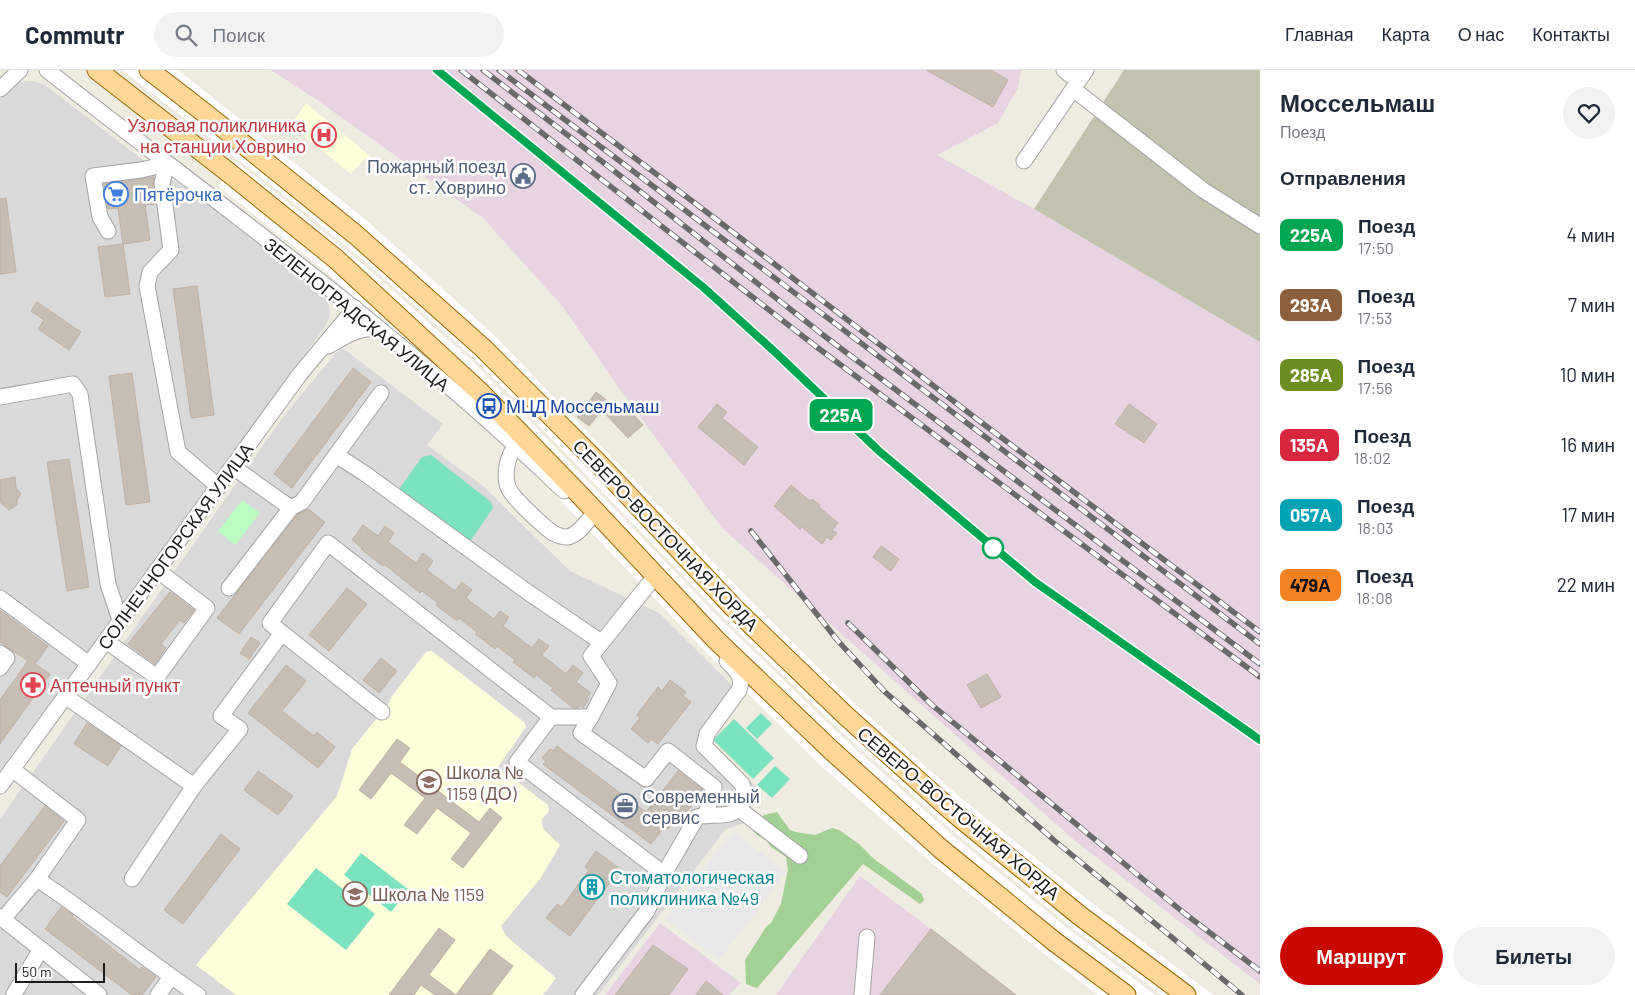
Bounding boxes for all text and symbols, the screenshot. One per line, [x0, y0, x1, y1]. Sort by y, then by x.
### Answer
search box [154, 12, 504, 57]
text: Commutr [25, 20, 124, 49]
icon: search [172, 21, 200, 49]
text: Поиск [212, 23, 265, 46]
text: Главная [1285, 23, 1354, 45]
text: Карта [1382, 23, 1430, 45]
text: О нас [1458, 23, 1504, 45]
text: Контакты [1532, 23, 1610, 45]
button: heart [1563, 87, 1615, 139]
text: Моссельмаш [1280, 88, 1435, 117]
place label: Узловая поликлиника на станции Ховрино [127, 114, 307, 157]
hospital icon: Узловая поликлиника на станции Ховрино [311, 122, 337, 148]
text: Поезд [1280, 122, 1325, 141]
place label: Пожарный поезд ст. Ховрино [367, 155, 506, 198]
public building icon: Пожарный поезд ст. Ховрино [510, 163, 536, 189]
text: Отправления [1280, 166, 1406, 189]
supermarket icon: Пятёрочка [103, 181, 129, 207]
place label: Пятёрочка [134, 183, 223, 205]
text: Поезд [1358, 214, 1415, 237]
text: 4 мин [1567, 223, 1615, 246]
text: 225А [1290, 224, 1333, 246]
street label: ЗЕЛЕНОГРАДСКАЯ УЛИЦА [260, 232, 454, 396]
text: 17:50 [1358, 238, 1394, 257]
text: Поезд [1357, 284, 1415, 307]
text: 7 мин [1568, 293, 1615, 316]
text: 293А [1290, 294, 1332, 316]
text: 17:53 [1357, 308, 1392, 327]
text: Поезд [1358, 354, 1415, 377]
text: 10 мин [1560, 363, 1615, 386]
text: 285А [1290, 364, 1333, 386]
text: 17:56 [1358, 378, 1393, 397]
bus stop icon: МЦД Моссельмаш [476, 393, 502, 419]
place label: МЦД Моссельмаш [506, 395, 659, 417]
line badge: 225А [806, 399, 876, 431]
text: 225А [820, 404, 862, 426]
text: Поезд [1354, 424, 1411, 447]
text: 16 мин [1561, 433, 1615, 456]
text: 135А [1290, 434, 1329, 456]
street label: СЕВЕРО-ВОСТОЧНАЯ ХОРДА [569, 435, 763, 635]
street label: СОЛНЕЧНОГОРСКАЯ УЛИЦА [93, 439, 257, 653]
text: 18:02 [1354, 448, 1391, 467]
text: Поезд [1357, 494, 1414, 517]
text: 17 мин [1561, 503, 1615, 526]
text: 057А [1290, 504, 1332, 526]
text: 18:03 [1357, 518, 1394, 537]
unlabelled marker [982, 537, 1004, 559]
text: Поезд [1356, 564, 1413, 587]
text: 22 мин [1557, 573, 1615, 596]
text: 479А [1290, 574, 1331, 596]
text: 18:08 [1356, 588, 1393, 607]
pharmacy icon: Аптечный пункт [20, 672, 46, 698]
place label: Аптечный пункт [50, 674, 180, 696]
street label: СЕВЕРО-ВОСТОЧНАЯ ХОРДА [853, 722, 1065, 904]
place label: Школа № 1159 (ДО) [446, 761, 524, 804]
school or university icon: Школа № 1159 (ДО) [416, 769, 442, 795]
place label: Современный сервис [642, 785, 760, 828]
office icon: Современный сервис [612, 793, 638, 819]
place label: Стоматологическая поликлиника №49 [610, 866, 774, 909]
building icon: Стоматологическая поликлиника №49 [579, 874, 605, 900]
school or university icon: Школа № 1159 [342, 881, 368, 907]
place label: Школа № 1159 [372, 883, 485, 905]
button: Маршрут [1280, 927, 1443, 985]
button: Билеты [1453, 927, 1615, 985]
scale bar [15, 960, 105, 983]
text: 50 m [22, 963, 51, 980]

